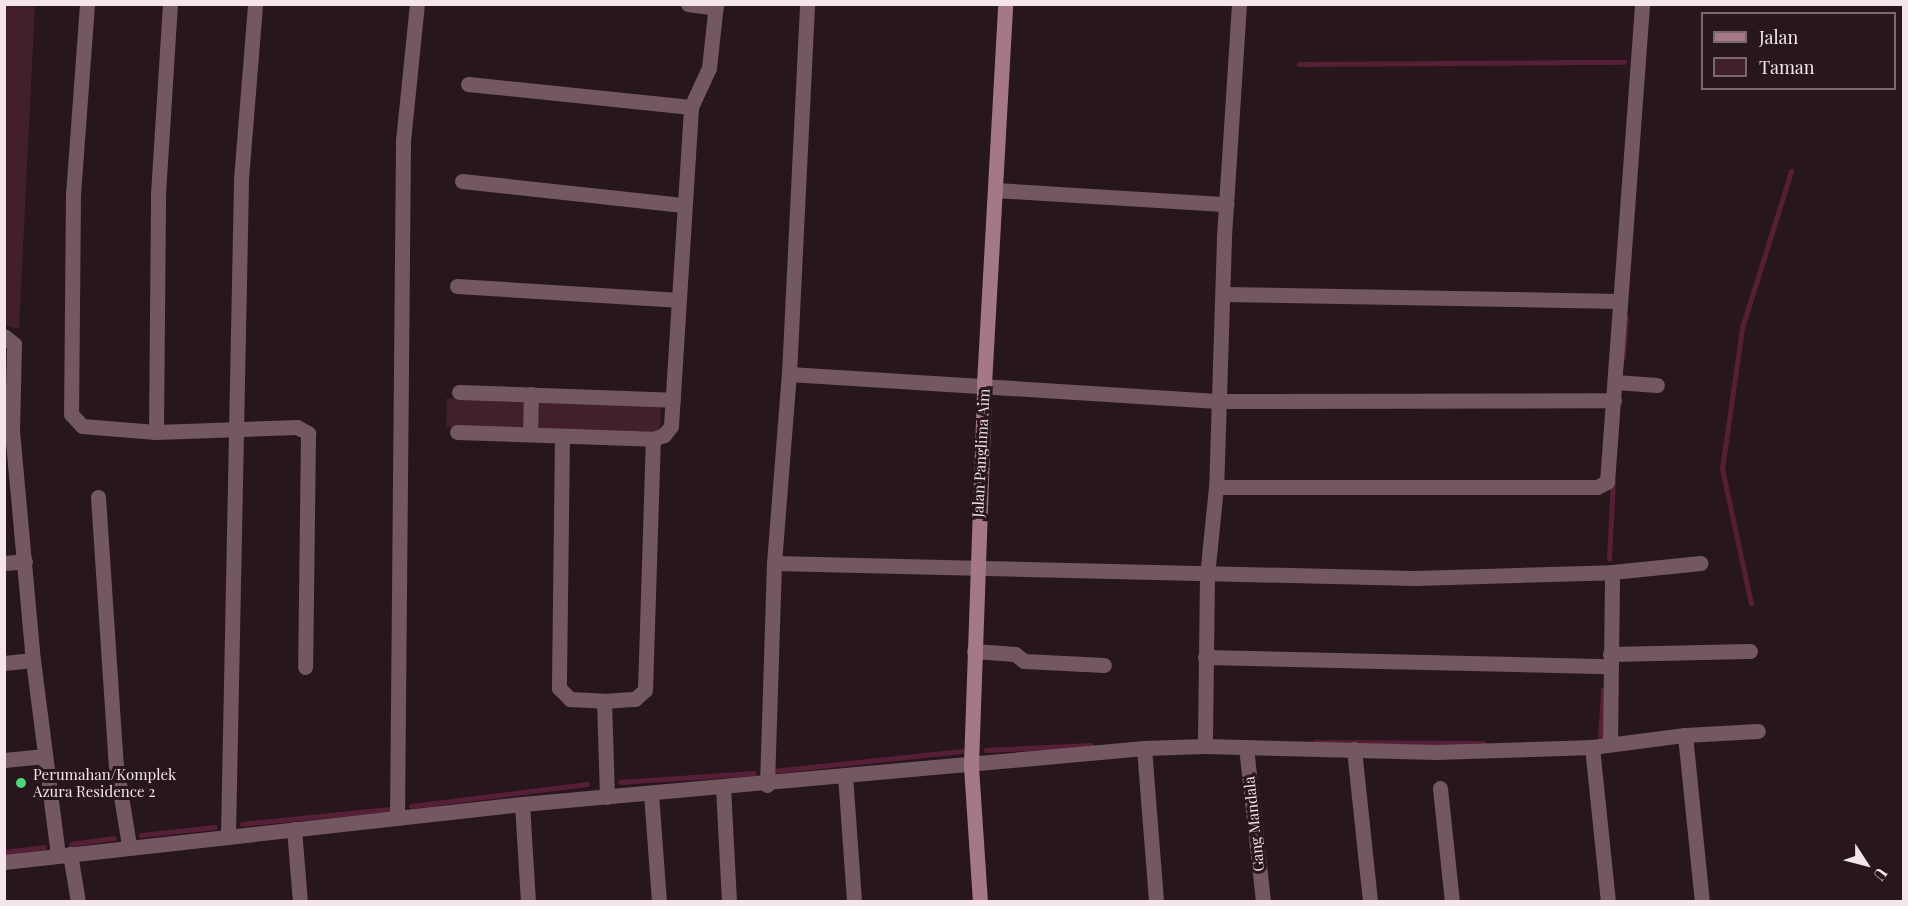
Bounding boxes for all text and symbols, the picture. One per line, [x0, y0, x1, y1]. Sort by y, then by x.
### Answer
legend [1701, 12, 1896, 90]
text: Jalan [1759, 25, 1798, 49]
text: Taman [1759, 55, 1815, 79]
street label: Jalan Panglima Aim [969, 388, 993, 518]
place label: Perumahan/Komplek Azura Residence 2 [33, 765, 176, 800]
street label: Gang Mandala [1240, 775, 1268, 873]
marker: Perumahan/Komplek Azura Residence 2 [14, 776, 28, 790]
north arrow [1836, 834, 1896, 894]
text: U [1869, 864, 1893, 886]

